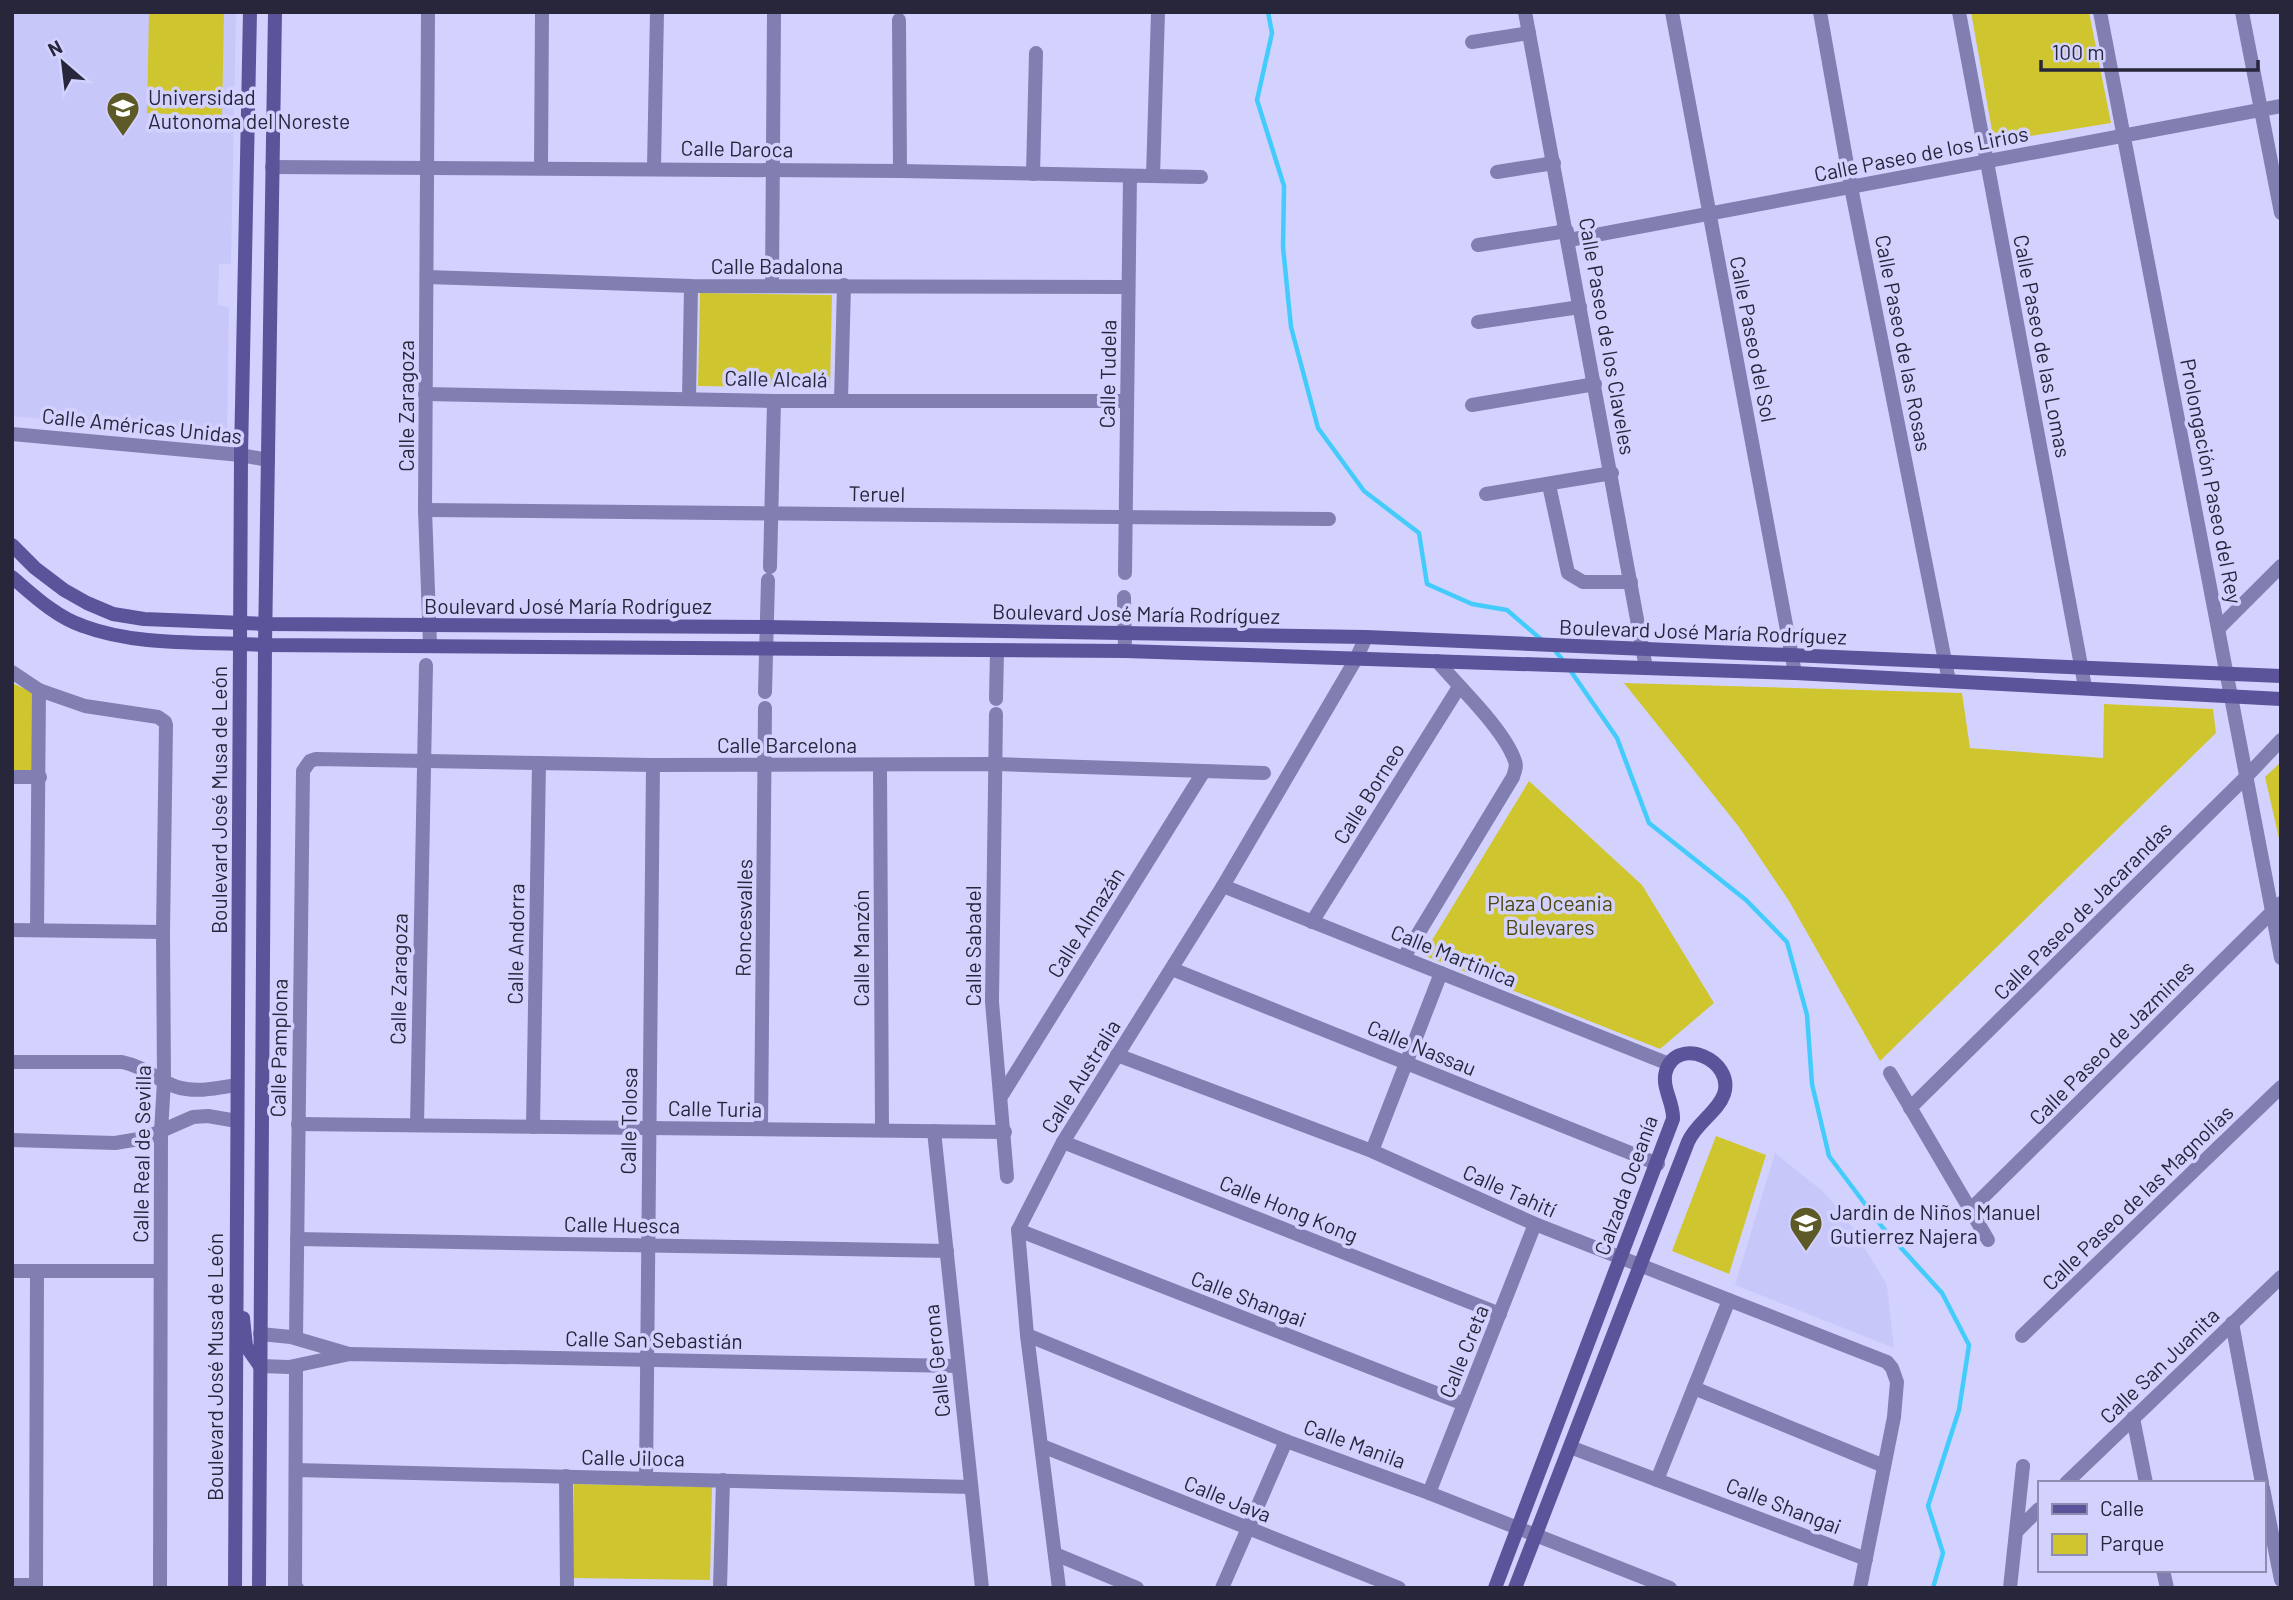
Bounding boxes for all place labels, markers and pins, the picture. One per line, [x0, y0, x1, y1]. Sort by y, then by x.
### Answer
place label: Universidad Autonoma del Noreste [148, 84, 350, 133]
school or university icon: Universidad Autonoma del Noreste [104, 89, 142, 138]
place label: Jardin de Niños Manuel Gutierrez Najera [1830, 1199, 2041, 1248]
school or university icon: Jardin de Niños Manuel Gutierrez Najera [1787, 1204, 1825, 1253]

